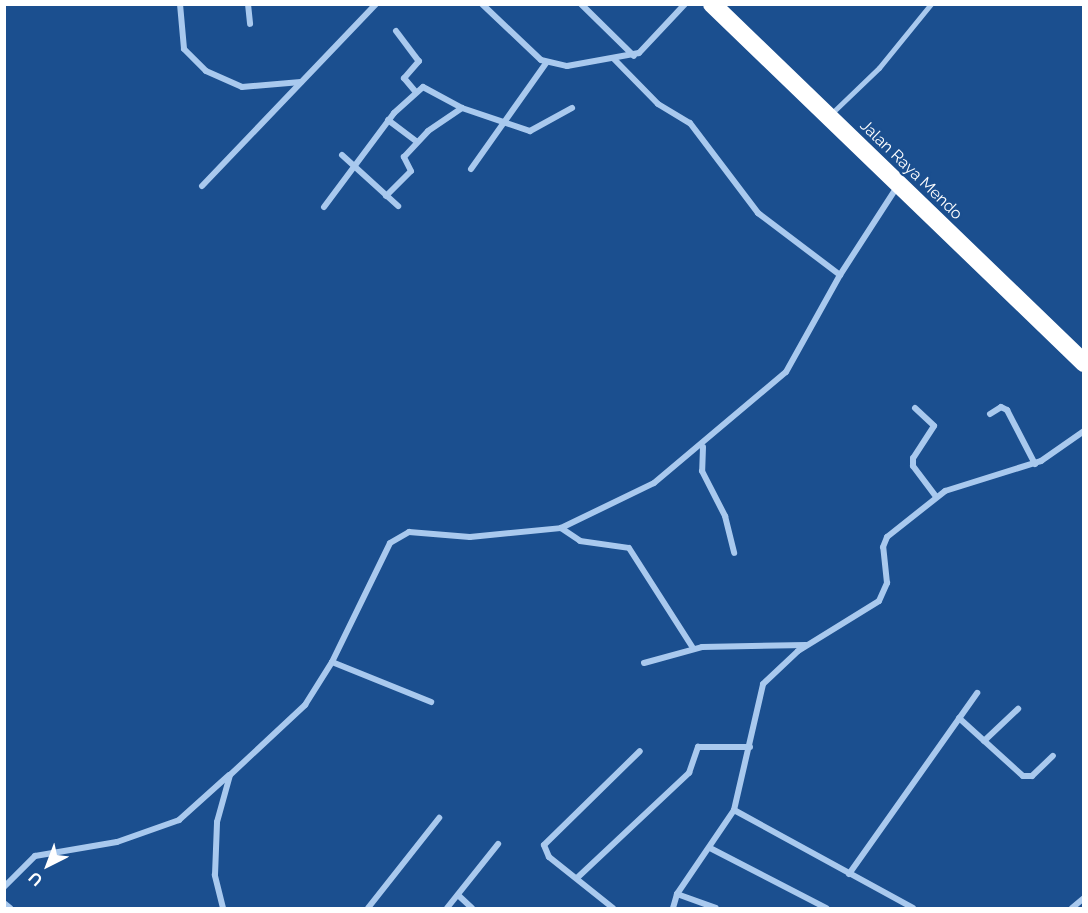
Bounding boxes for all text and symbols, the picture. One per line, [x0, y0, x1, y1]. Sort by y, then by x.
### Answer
street label: Jalan Raya Mendo [856, 116, 966, 224]
north arrow [18, 835, 78, 895]
text: U [25, 868, 46, 890]

